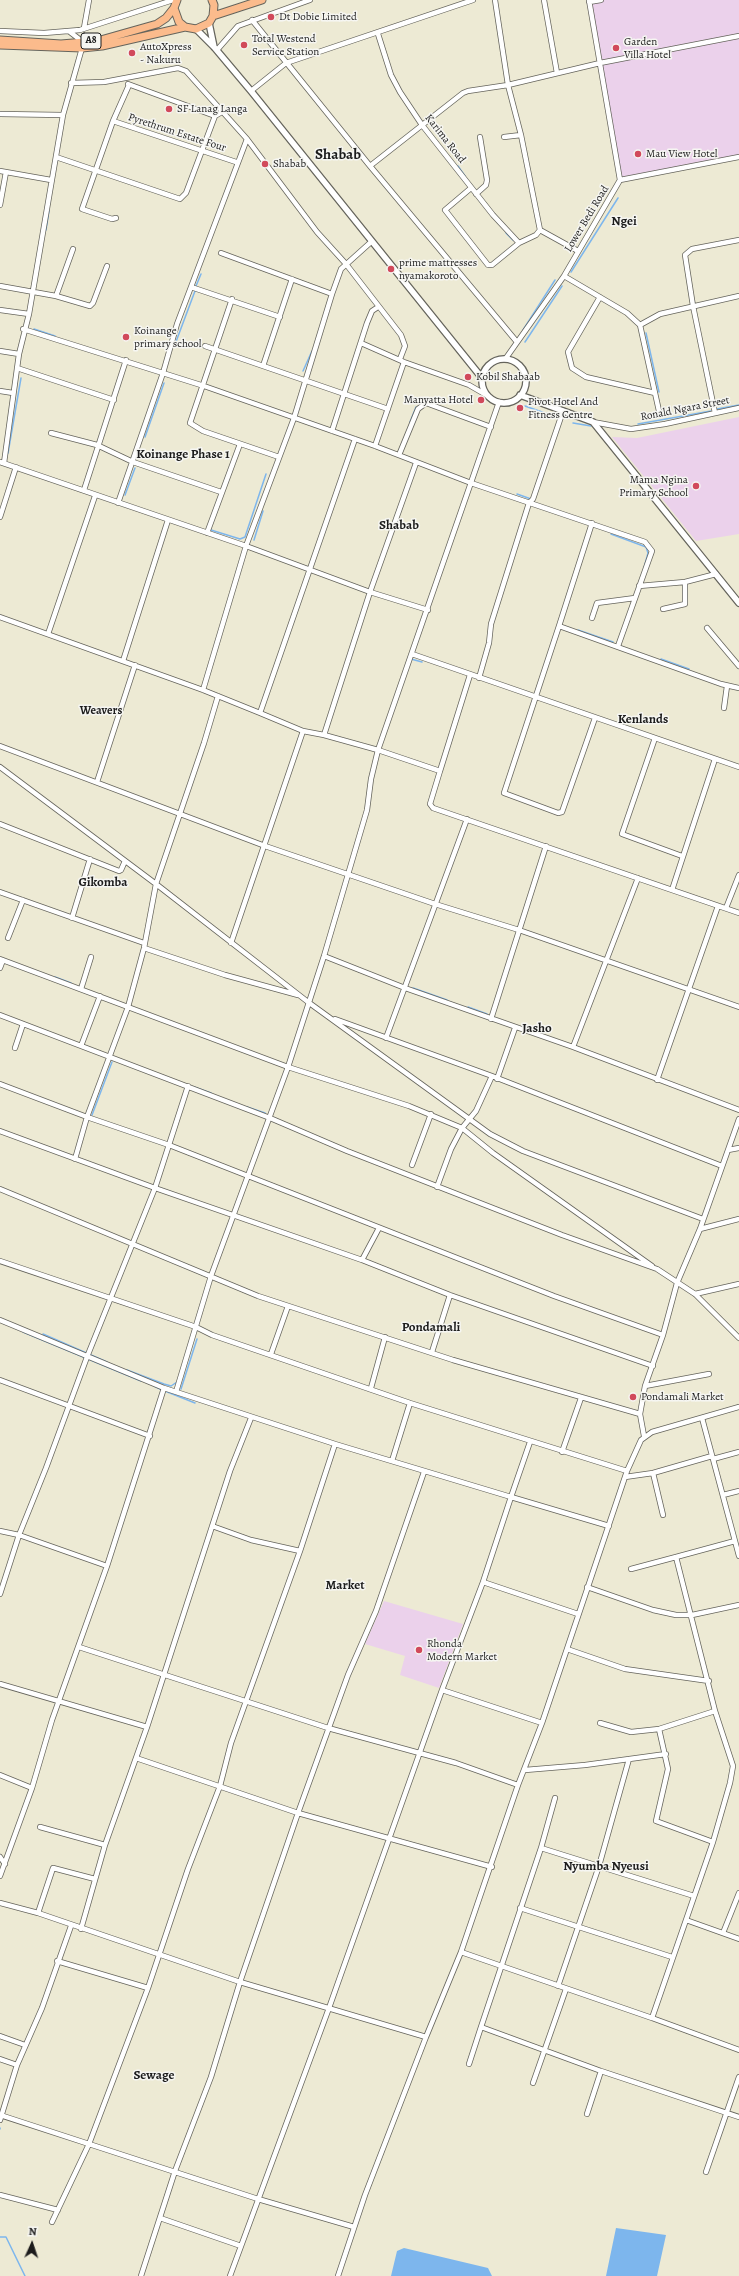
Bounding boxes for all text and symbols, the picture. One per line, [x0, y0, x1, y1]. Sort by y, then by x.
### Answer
place label: Dt Dobie Limited [279, 10, 357, 24]
marker: Dt Dobie Limited [266, 12, 276, 22]
place label: Total Westend Service Station [252, 32, 319, 58]
road number: A8 [81, 33, 101, 49]
place label: Garden Villa Hotel [624, 35, 671, 61]
place label: AutoXpress - Nakuru [140, 40, 192, 66]
marker: Total Westend Service Station [239, 40, 249, 50]
marker: Garden Villa Hotel [611, 43, 621, 53]
marker: AutoXpress - Nakuru [127, 48, 137, 58]
place label: SF Lanag Langa [177, 102, 247, 116]
marker: SF Lanag Langa [164, 104, 174, 114]
street label: Pyrethrum Estate Four [126, 111, 228, 155]
street label: Karima Road [422, 112, 468, 166]
district label: Shabab [315, 146, 361, 164]
place label: Mau View Hotel [646, 147, 717, 161]
marker: Mau View Hotel [633, 149, 643, 159]
place label: Shabab [273, 157, 306, 171]
marker: Shabab [260, 159, 270, 169]
street label: Lower Bedi Road [562, 183, 612, 255]
district label: Ngei [611, 214, 637, 230]
place label: prime mattresses nyamakoroto [399, 256, 477, 282]
marker: prime mattresses nyamakoroto [386, 264, 396, 274]
place label: Koinange primary school [134, 324, 201, 350]
marker: Koinange primary school [121, 332, 131, 342]
place label: Kobil Shabaab [476, 370, 540, 384]
marker: Kobil Shabaab [463, 372, 473, 382]
place label: Manyatta Hotel [404, 393, 473, 407]
street label: Ronald Ngara Street [639, 394, 731, 424]
marker: Manyatta Hotel [476, 395, 486, 405]
place label: Pivot Hotel And Fitness Centre [528, 395, 598, 421]
marker: Pivot Hotel And Fitness Centre [515, 403, 525, 413]
district label: Koinange Phase 1 [136, 447, 230, 463]
place label: Mama Ngina Primary School [619, 473, 688, 499]
marker: Mama Ngina Primary School [691, 481, 701, 491]
district label: Shabab [379, 518, 419, 534]
district label: Weavers [80, 704, 122, 718]
district label: Kenlands [618, 712, 668, 728]
district label: Gikomba [78, 875, 128, 891]
district label: Jasho [522, 1021, 552, 1037]
district label: Pondamali [402, 1320, 460, 1336]
place label: Pondamali Market [641, 1390, 724, 1404]
marker: Pondamali Market [628, 1392, 638, 1402]
district label: Market [325, 1578, 365, 1594]
place label: Rhonda Modern Market [427, 1637, 497, 1663]
marker: Rhonda Modern Market [414, 1645, 424, 1655]
district label: Nyumba Nyeusi [563, 1859, 649, 1875]
district label: Sewage [133, 2068, 175, 2084]
north arrow [12, 2224, 52, 2264]
text: N [28, 2224, 37, 2239]

